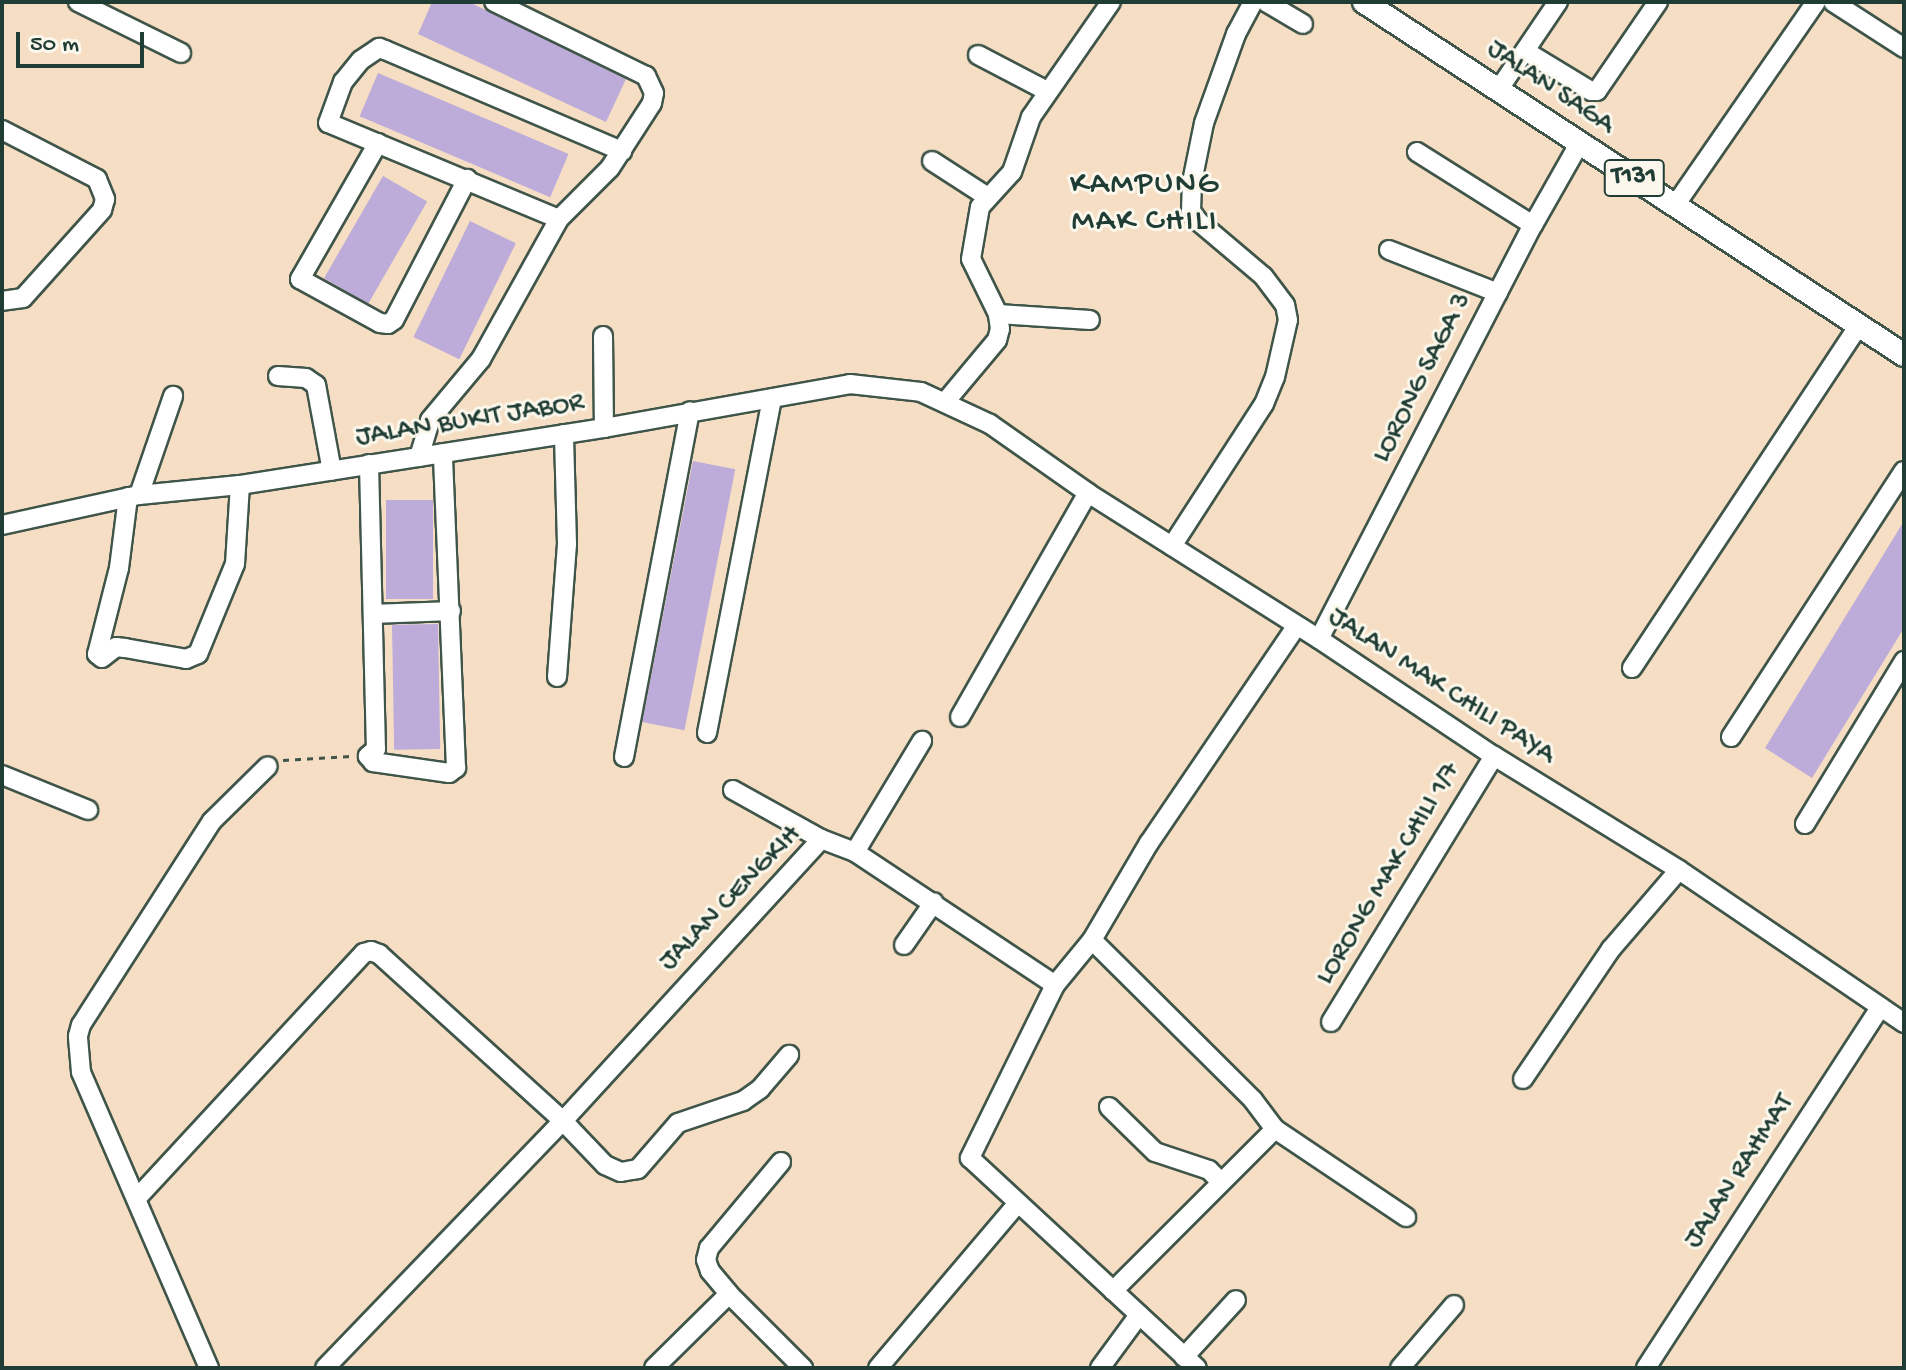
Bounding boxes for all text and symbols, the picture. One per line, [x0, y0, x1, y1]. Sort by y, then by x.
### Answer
scale bar [20, 16, 148, 66]
text: 50 m [30, 31, 79, 60]
street label: JALAN SAGA [1480, 33, 1620, 143]
road number: T131 [1602, 156, 1666, 200]
district label: KAMPUNG MAK CHILI [1070, 167, 1220, 242]
street label: LORONG SAGA 3 [1366, 287, 1480, 469]
street label: JALAN BUKIT JABOR [354, 386, 586, 456]
street label: JALAN MAK CHILI PAYA [1321, 601, 1561, 773]
street label: LORONG MAK CHILI 1/7 [1309, 757, 1469, 991]
street label: JALAN CENGKIH [653, 819, 809, 979]
street label: JALAN RAHMAT [1678, 1089, 1802, 1255]

